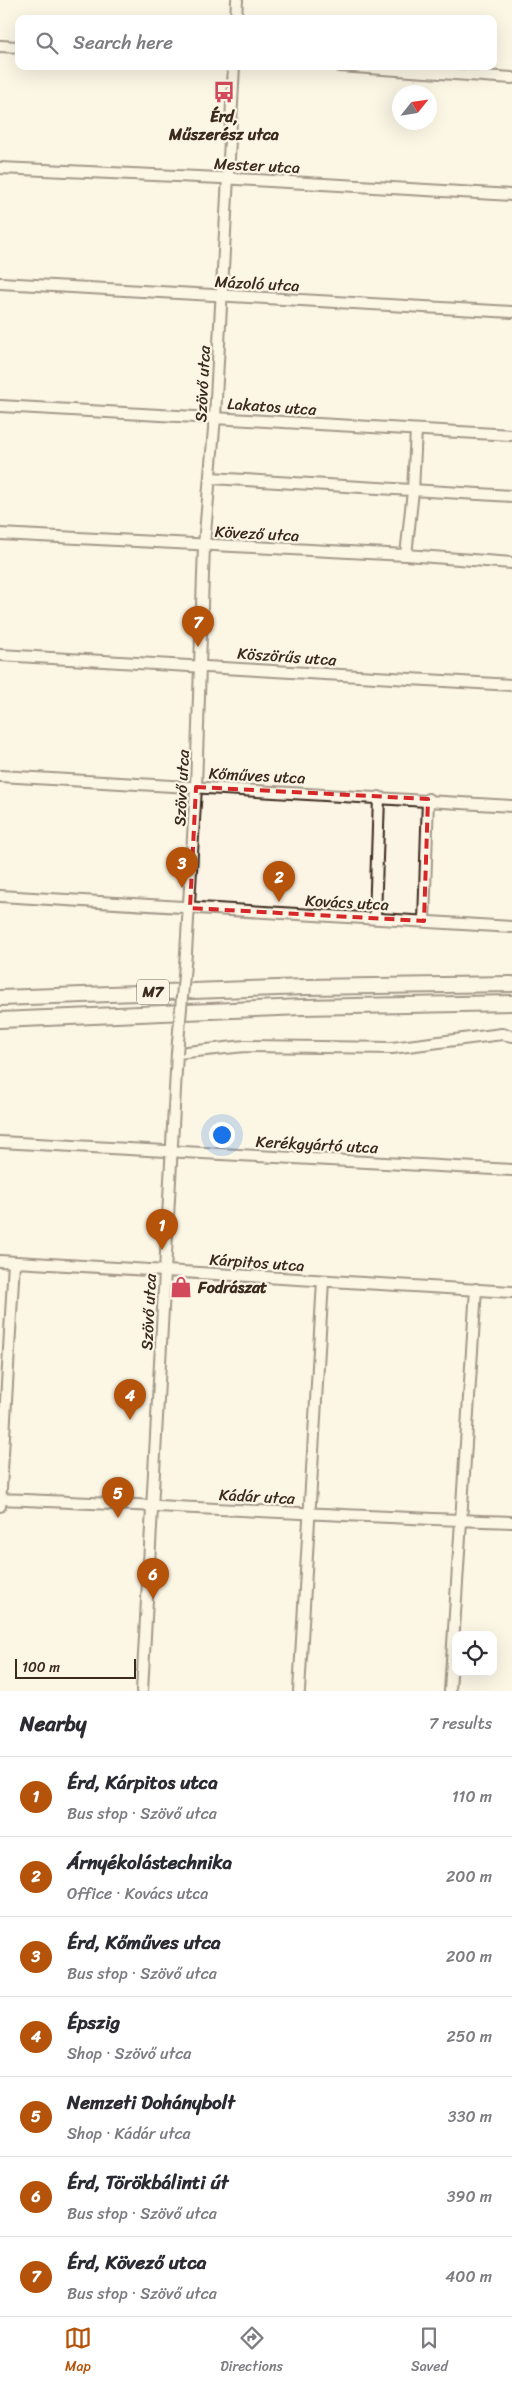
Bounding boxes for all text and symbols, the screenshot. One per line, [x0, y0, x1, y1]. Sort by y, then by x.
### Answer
search box [15, 15, 497, 70]
text: Search here [73, 26, 173, 59]
icon: search [33, 29, 61, 57]
bus stop icon: Érd, Műszerész utca [211, 79, 237, 105]
north arrow [392, 85, 437, 130]
place label: Érd, Műszerész utca [168, 102, 280, 149]
street label: Mester utca [213, 149, 301, 182]
street label: Mázoló utca [214, 267, 300, 300]
street label: Szövő utca [186, 344, 219, 423]
street label: Lakatos utca [226, 389, 318, 424]
street label: Kövező utca [214, 517, 300, 550]
pin: 7 [182, 606, 214, 647]
street label: Köszörűs utca [236, 639, 338, 674]
street label: Szövő utca [165, 748, 198, 827]
street label: Kőműves utca [208, 758, 306, 793]
pin: 3 [166, 847, 198, 888]
pin: 2 [263, 861, 295, 902]
street label: Kovács utca [304, 886, 389, 919]
road number: M7 [137, 980, 169, 1004]
your location [209, 1122, 235, 1148]
street label: Kerékgyártó utca [255, 1127, 380, 1162]
pin: 1 [146, 1209, 178, 1250]
street label: Kárpitos utca [209, 1245, 305, 1280]
street label: Szövő utca [132, 1272, 165, 1351]
place label: Fodrászat [197, 1273, 267, 1302]
shop icon: Fodrászat [168, 1274, 194, 1300]
pin: 4 [114, 1379, 146, 1420]
pin: 5 [102, 1477, 134, 1518]
street label: Kádár utca [218, 1480, 297, 1513]
pin: 6 [137, 1558, 169, 1599]
map controls [452, 1631, 497, 1676]
button: locate [452, 1631, 497, 1676]
text: 100 m [22, 1655, 60, 1680]
scale bar [15, 1656, 136, 1679]
text: Nearby [20, 1705, 86, 1743]
text: 7 results [429, 1709, 492, 1738]
text: Érd, Kárpitos utca [67, 1766, 218, 1799]
text: 1 [33, 1782, 39, 1811]
text: 110 m [452, 1782, 492, 1811]
text: Bus stop · Szövő utca [67, 1799, 217, 1828]
text: Árnyékolástechnika [67, 1846, 232, 1879]
text: 2 [31, 1862, 41, 1891]
text: 200 m [446, 1862, 492, 1891]
text: Office · Kovács utca [67, 1879, 208, 1908]
text: Érd, Kőműves utca [67, 1926, 221, 1959]
text: 3 [32, 1942, 40, 1971]
text: 200 m [446, 1942, 492, 1971]
text: Bus stop · Szövő utca [67, 1959, 217, 1988]
text: Épszig [67, 2006, 120, 2039]
text: 4 [31, 2022, 41, 2051]
text: 250 m [446, 2022, 492, 2051]
text: Shop · Szövő utca [67, 2039, 191, 2068]
text: Nemzeti Dohánybolt [67, 2086, 235, 2119]
text: 5 [31, 2102, 41, 2131]
text: 330 m [448, 2102, 492, 2131]
text: Shop · Kádár utca [67, 2119, 191, 2148]
text: Érd, Törökbálinti út [67, 2166, 228, 2199]
text: 6 [31, 2182, 41, 2211]
text: 390 m [447, 2182, 492, 2211]
text: Bus stop · Szövő utca [67, 2199, 217, 2228]
text: Érd, Kövező utca [67, 2246, 206, 2279]
text: 7 [31, 2262, 41, 2291]
text: 400 m [445, 2262, 492, 2291]
text: Bus stop · Szövő utca [67, 2279, 217, 2308]
tab: Map [64, 2324, 92, 2379]
tab: Directions [220, 2324, 283, 2379]
tab: Saved [411, 2324, 448, 2379]

